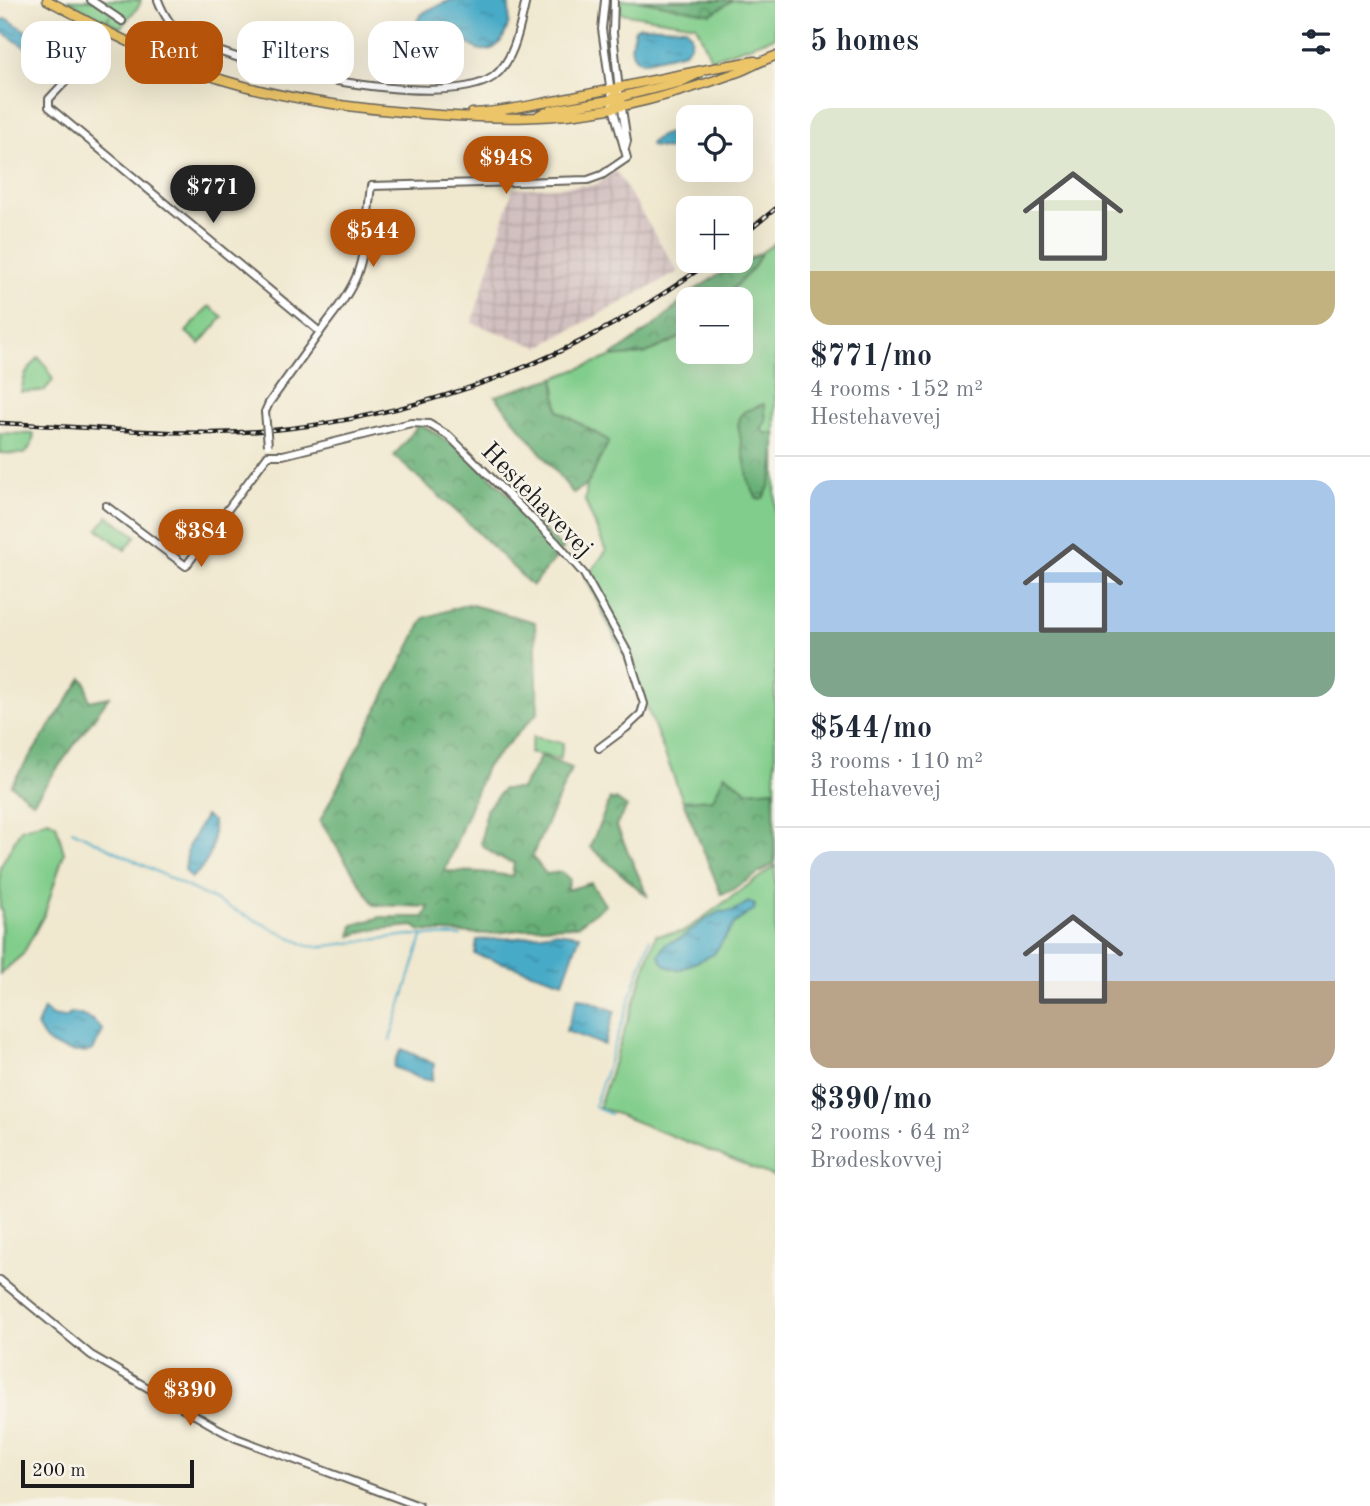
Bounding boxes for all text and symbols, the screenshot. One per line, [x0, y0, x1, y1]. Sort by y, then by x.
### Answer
chip: Buy [21, 21, 111, 84]
chip: Rent [125, 21, 223, 84]
chip: Filters [237, 21, 354, 84]
chip: New [368, 21, 464, 84]
icon: filters [1297, 23, 1335, 61]
text: 5 homes [810, 27, 919, 57]
map controls [676, 105, 753, 364]
button: locate [676, 105, 753, 182]
pin: $948 [465, 136, 547, 196]
text: $948 [479, 147, 533, 170]
icon: home [1010, 153, 1136, 279]
pin: $771 [172, 166, 254, 225]
text: $771 [186, 176, 240, 199]
button: + [676, 196, 753, 273]
pin: $544 [332, 210, 414, 269]
text: $544 [346, 220, 400, 243]
button: − [676, 287, 753, 364]
text: $771/mo [810, 342, 932, 372]
text: 4 rooms · 152 m² [810, 378, 983, 401]
text: Hestehavevej [810, 406, 941, 429]
street label: Hestehavevej [476, 438, 597, 563]
pin: $384 [160, 510, 242, 569]
text: $384 [174, 520, 228, 543]
icon: home [1010, 525, 1136, 651]
text: $544/mo [810, 714, 932, 744]
text: 3 rooms · 110 m² [810, 750, 983, 773]
text: Hestehavevej [810, 778, 941, 801]
icon: home [1010, 896, 1136, 1022]
text: $390/mo [810, 1085, 932, 1115]
text: 2 rooms · 64 m² [810, 1121, 970, 1144]
text: Brødeskovvej [810, 1149, 943, 1172]
pin: $390 [149, 1368, 231, 1428]
text: $390 [163, 1379, 217, 1402]
scale bar [21, 1457, 194, 1489]
text: 200 m [32, 1462, 85, 1481]

